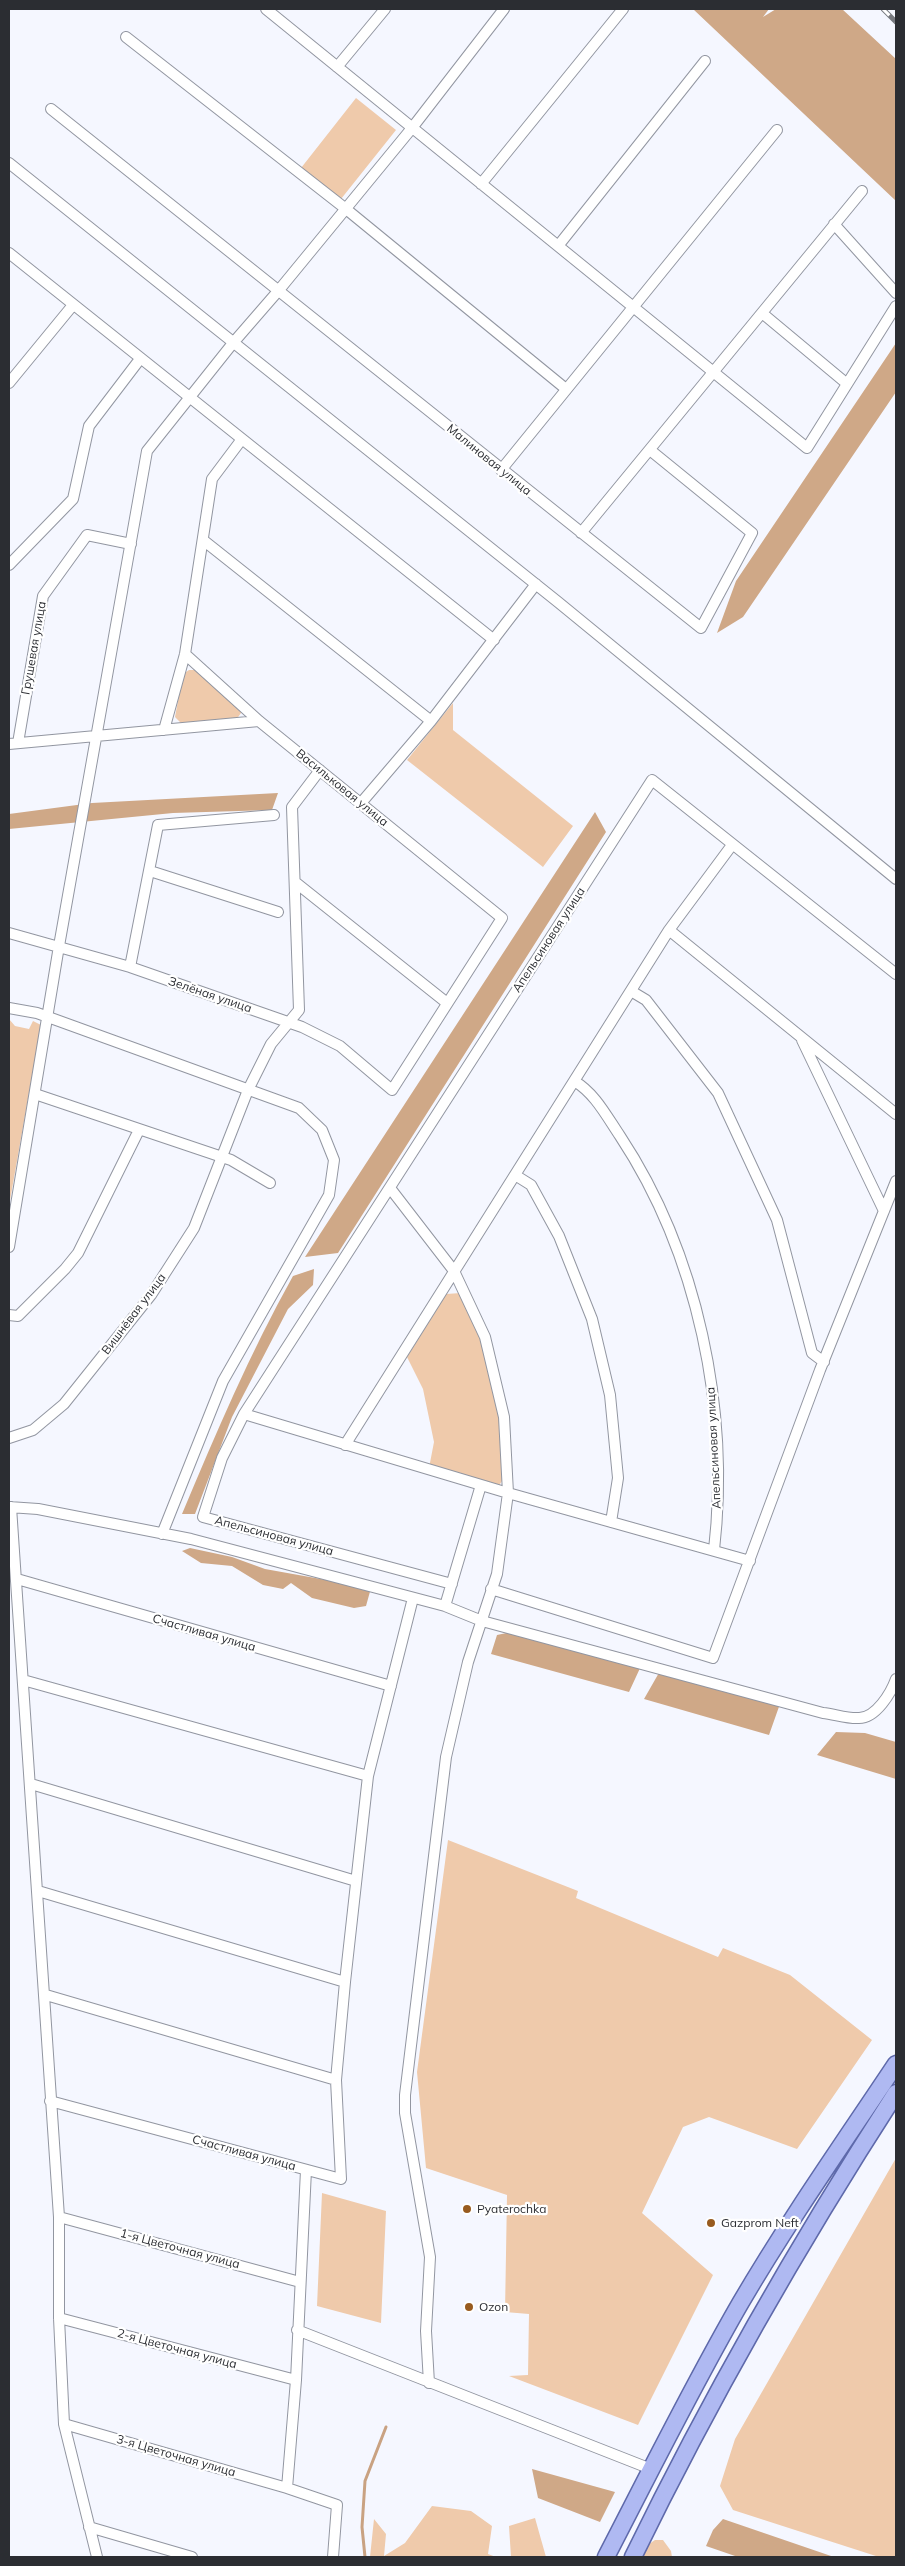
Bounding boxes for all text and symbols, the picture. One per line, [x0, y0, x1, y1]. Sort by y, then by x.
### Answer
street label: Малиновая улица [444, 421, 534, 499]
street label: Грушевая улица [19, 600, 49, 696]
street label: Васильковая улица [293, 746, 391, 830]
street label: Апельсиновая улица [510, 885, 588, 995]
street label: Зелёная улица [166, 974, 254, 1016]
street label: Вишнёвая улица [99, 1271, 169, 1357]
street label: Апельсиновая улица [704, 1387, 724, 1509]
street label: Апельсиновая улица [213, 1513, 335, 1559]
street label: Счастливая улица [151, 1611, 257, 1655]
street label: Счастливая улица [191, 2132, 297, 2174]
place label: Pyaterochka [477, 2202, 546, 2216]
marker: Pyaterochka [461, 2203, 473, 2215]
place label: Gazprom Neft [721, 2216, 799, 2230]
marker: Gazprom Neft [705, 2217, 717, 2229]
street label: 1-я Цветочная улица [119, 2226, 241, 2272]
place label: Ozon [479, 2300, 508, 2314]
marker: Ozon [463, 2301, 475, 2313]
street label: 2-я Цветочная улица [116, 2326, 238, 2372]
street label: 3-я Цветочная улица [115, 2432, 237, 2480]

